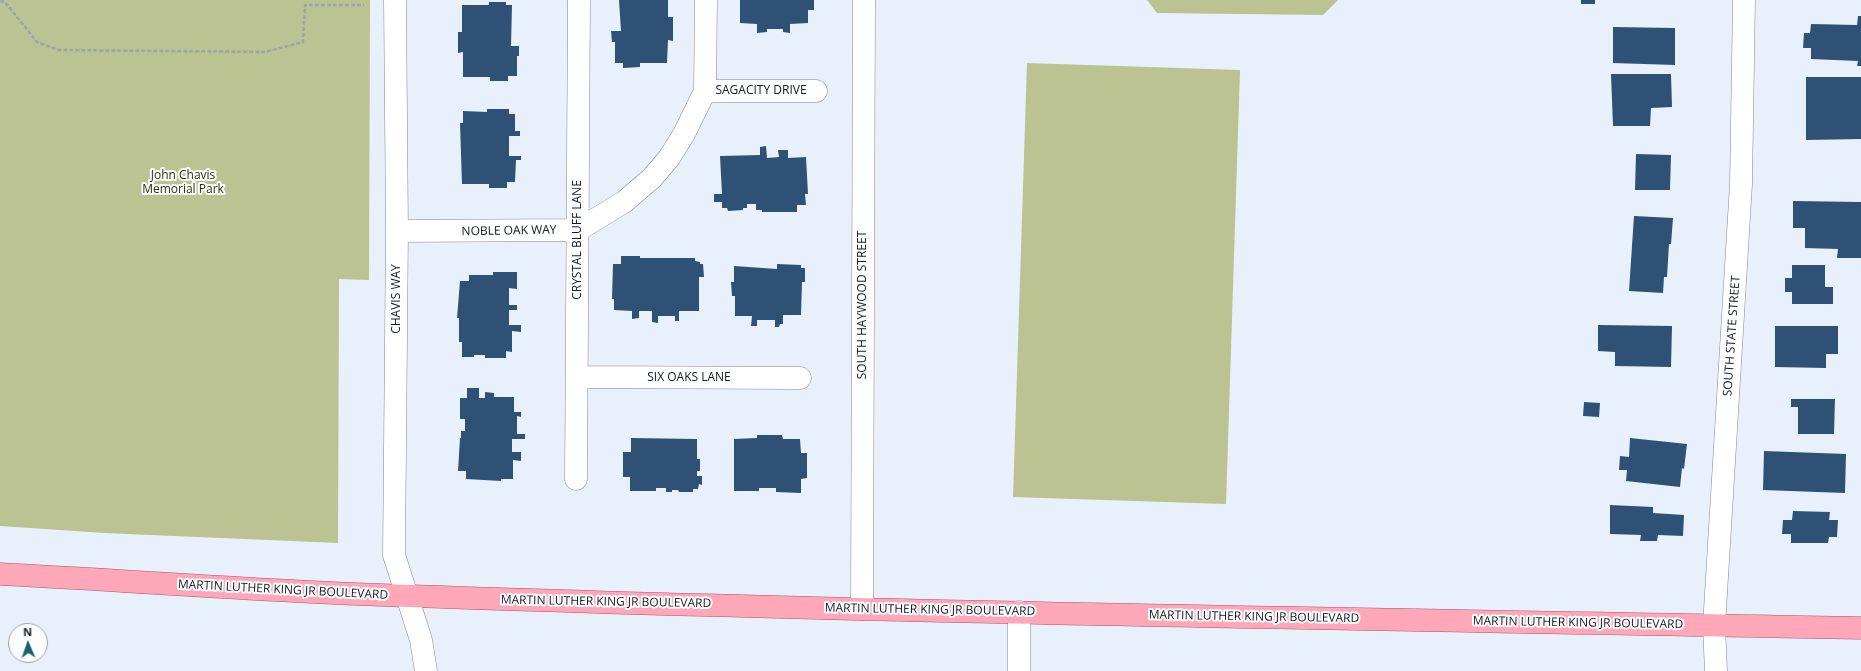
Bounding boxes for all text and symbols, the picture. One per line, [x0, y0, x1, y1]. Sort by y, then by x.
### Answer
street label: SAGACITY DRIVE [715, 84, 807, 98]
park label: John Chavis Memorial Park [142, 169, 224, 197]
street label: CRYSTAL BLUFF LANE [571, 180, 585, 300]
street label: NOBLE OAK WAY [461, 223, 557, 239]
street label: SOUTH HAYWOOD STREET [856, 231, 870, 379]
street label: CHAVIS WAY [390, 264, 404, 334]
street label: SOUTH STATE STREET [1721, 275, 1743, 397]
street label: SIX OAKS LANE [647, 371, 731, 385]
street label: MARTIN LUTHER KING JR BOULEVARD [178, 577, 388, 603]
street label: MARTIN LUTHER KING JR BOULEVARD [501, 593, 711, 611]
street label: MARTIN LUTHER KING JR BOULEVARD [825, 601, 1035, 619]
street label: MARTIN LUTHER KING JR BOULEVARD [1149, 608, 1359, 626]
street label: MARTIN LUTHER KING JR BOULEVARD [1473, 614, 1683, 632]
north arrow [8, 623, 48, 663]
text: N [23, 624, 32, 639]

